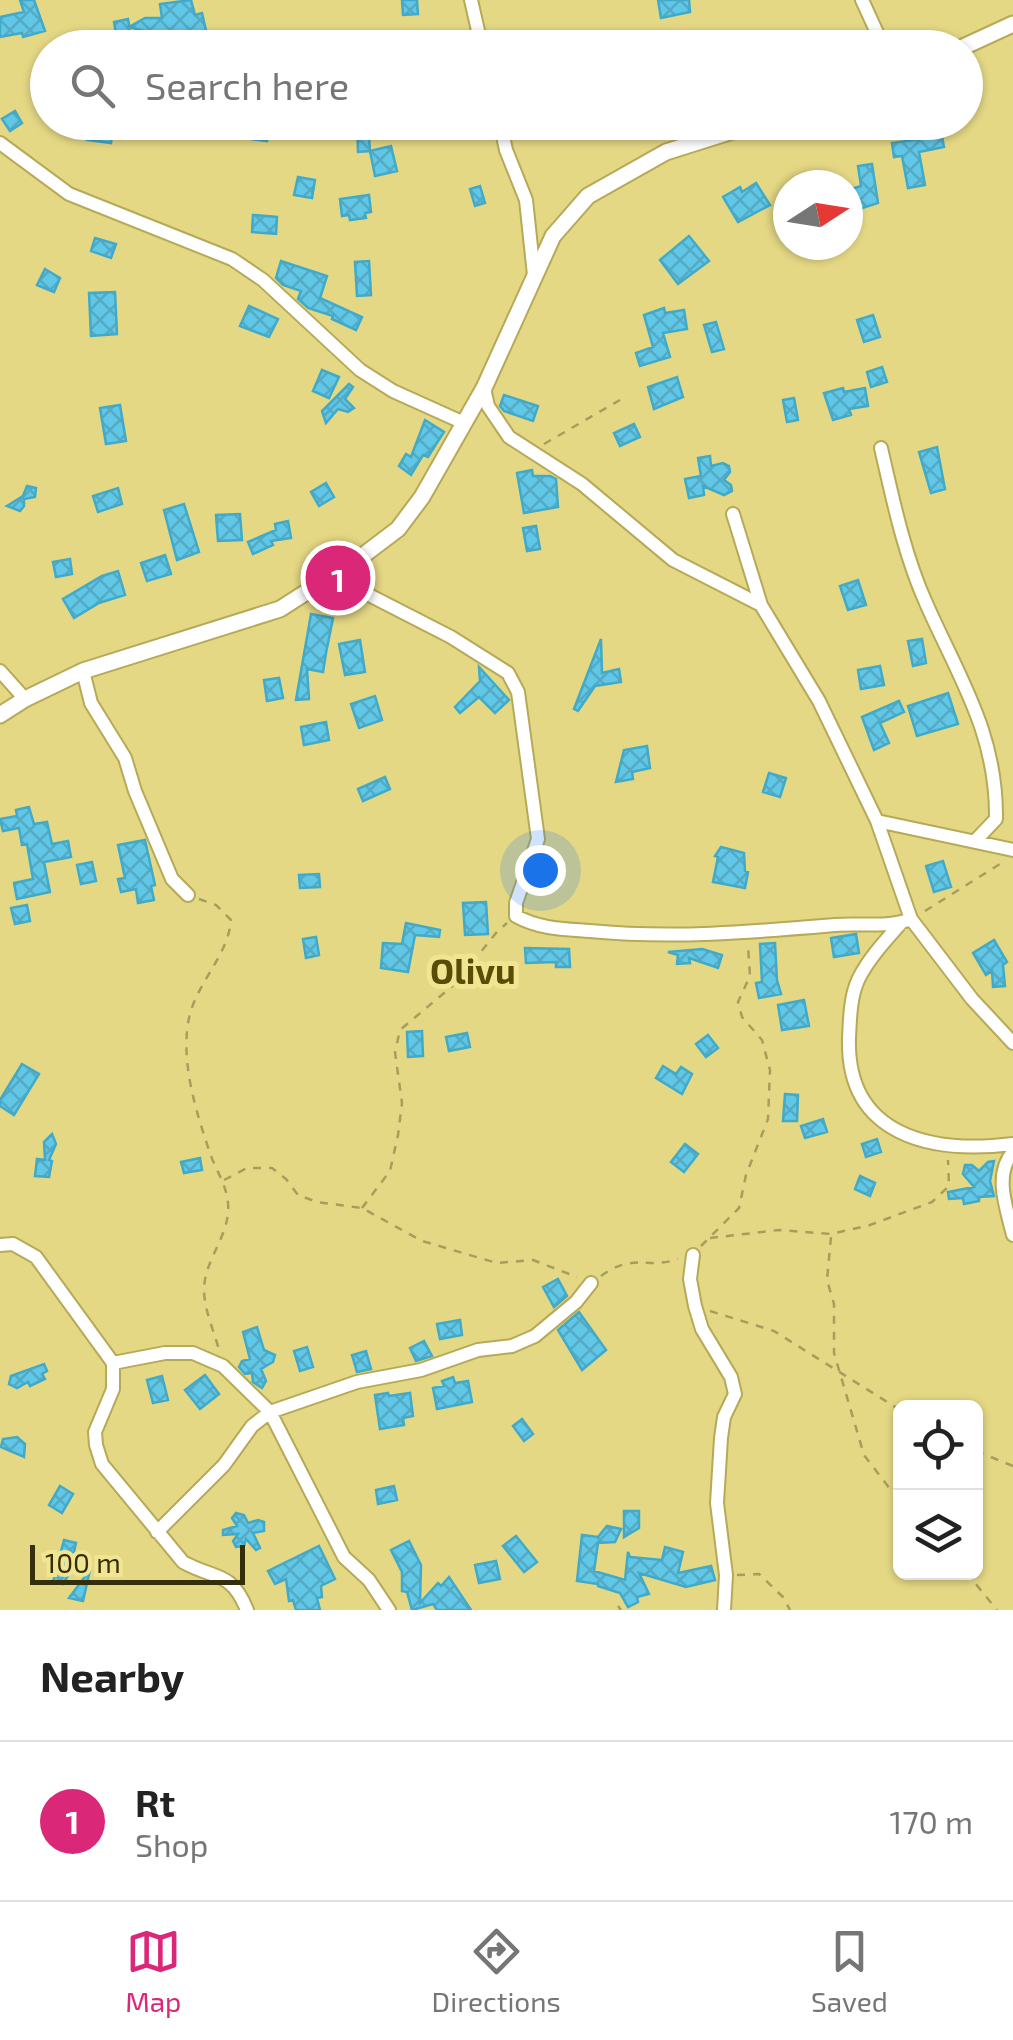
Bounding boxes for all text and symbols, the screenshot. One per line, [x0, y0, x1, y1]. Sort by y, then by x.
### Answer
search box [30, 30, 983, 140]
icon: search [65, 58, 120, 113]
text: Search here [145, 62, 349, 108]
north arrow [773, 170, 863, 260]
pin: 1 [306, 540, 370, 616]
your location [515, 845, 566, 896]
district label: Olivu [430, 949, 516, 991]
map controls [893, 1400, 983, 1580]
button: locate [893, 1400, 983, 1490]
button: layers [893, 1490, 983, 1580]
scale bar [30, 1540, 245, 1584]
text: 100 m [45, 1545, 121, 1579]
text: Nearby [40, 1650, 184, 1700]
text: Rt [135, 1779, 175, 1825]
text: 1 [66, 1802, 79, 1840]
text: 170 m [889, 1802, 973, 1840]
text: Shop [135, 1825, 208, 1863]
tab: Map [125, 1924, 181, 2018]
tab: Directions [432, 1924, 561, 2018]
tab: Saved [811, 1924, 888, 2018]

